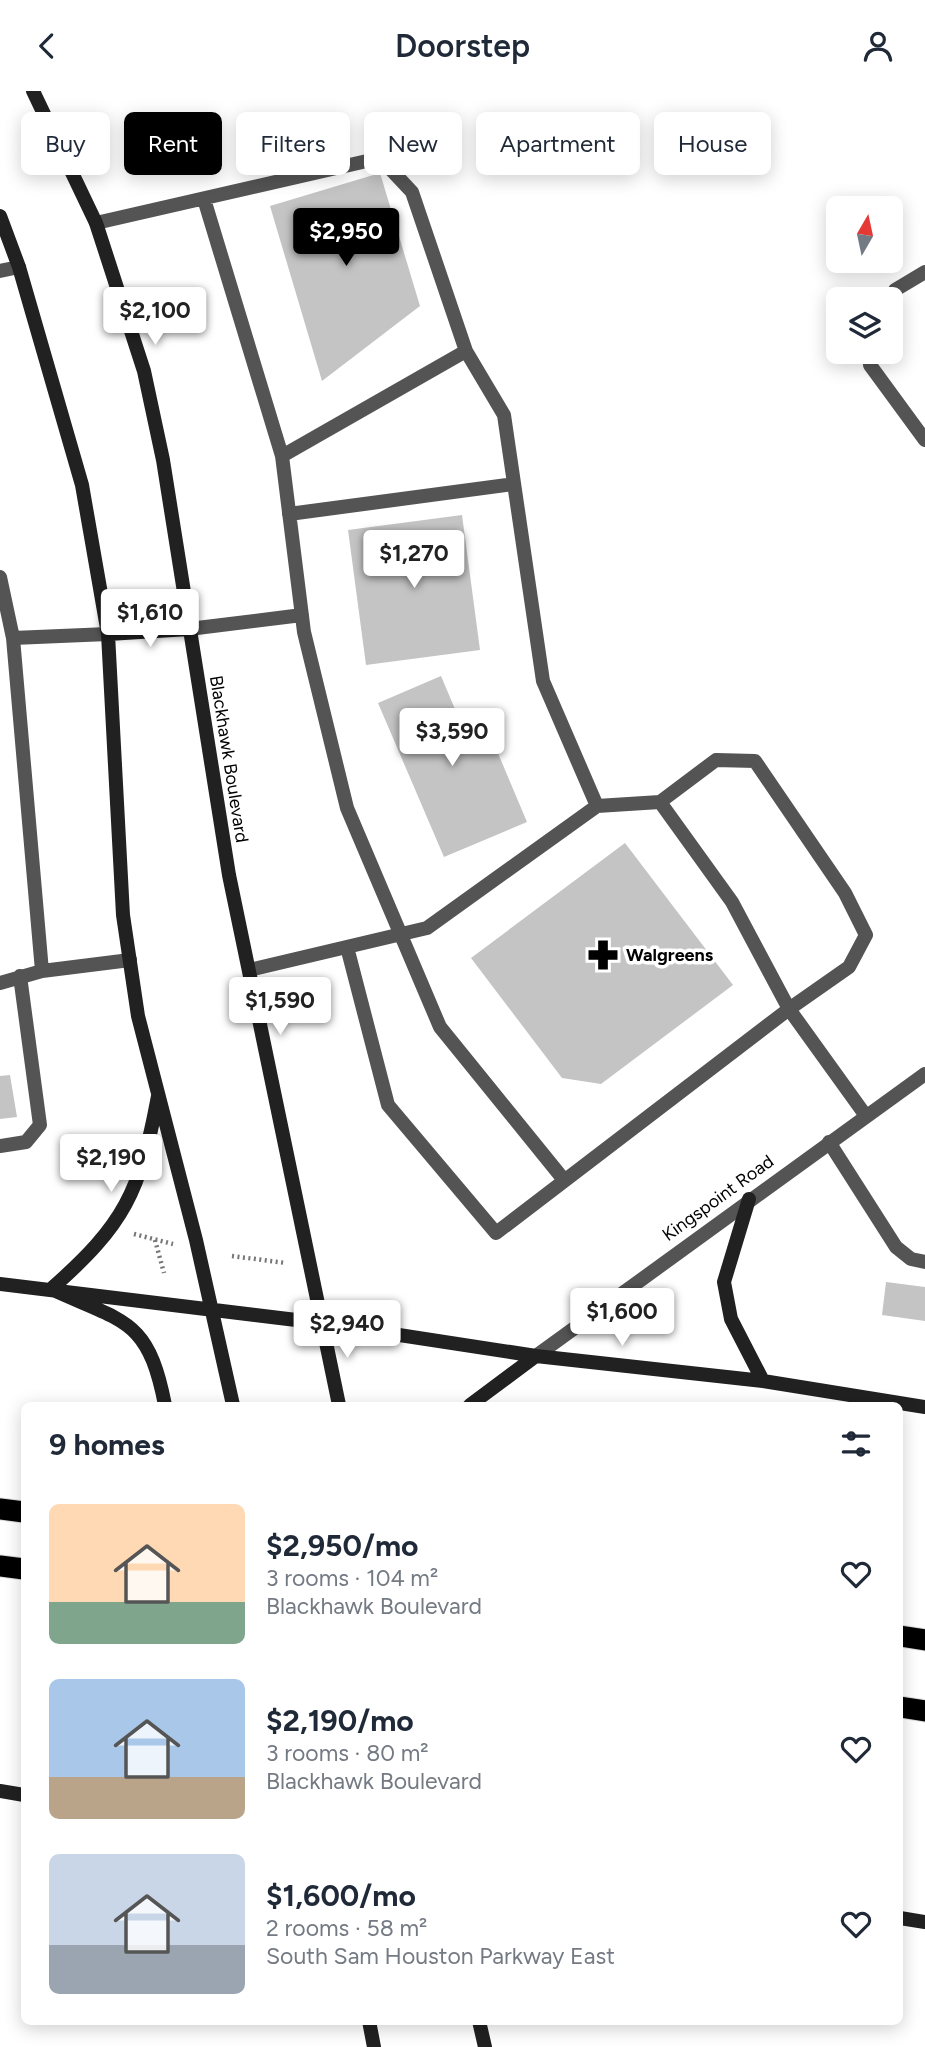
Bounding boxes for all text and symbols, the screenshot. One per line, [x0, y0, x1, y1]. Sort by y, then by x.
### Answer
icon: back [28, 27, 66, 65]
text: Doorstep [395, 27, 530, 65]
icon: person [859, 27, 897, 65]
chip: Buy [21, 112, 110, 175]
chip: Rent [124, 112, 222, 175]
chip: Filters [236, 112, 350, 175]
chip: New [364, 112, 462, 175]
chip: Apartment [476, 112, 640, 175]
chip: House [654, 112, 771, 175]
north arrow [826, 196, 903, 273]
map controls [826, 196, 903, 364]
pin: $2,950 [289, 209, 403, 268]
text: $2,950 [309, 217, 383, 245]
pin: $2,100 [98, 287, 212, 347]
button: layers [826, 287, 903, 364]
text: $2,100 [119, 296, 191, 324]
pin: $1,270 [357, 531, 471, 590]
text: $1,270 [379, 539, 449, 567]
pin: $1,610 [93, 589, 207, 649]
text: $1,610 [117, 598, 183, 626]
street label: Blackhawk Boulevard [205, 674, 253, 844]
pin: $3,590 [395, 709, 509, 768]
text: $3,590 [415, 717, 489, 745]
pharmacy icon: Walgreens [586, 938, 620, 972]
place label: Walgreens [626, 944, 714, 966]
pin: $1,590 [223, 977, 337, 1037]
text: $1,590 [245, 986, 315, 1014]
pin: $2,190 [54, 1135, 168, 1194]
text: $2,190 [76, 1143, 146, 1171]
street label: Kingspoint Road [658, 1150, 778, 1246]
pin: $1,600 [565, 1289, 679, 1348]
text: $1,600 [586, 1297, 658, 1325]
pin: $2,940 [290, 1301, 404, 1360]
text: $2,940 [310, 1309, 384, 1337]
icon: filters [837, 1425, 875, 1463]
text: 9 homes [49, 1426, 165, 1463]
text: $2,950/mo [266, 1527, 419, 1564]
icon: home [105, 1532, 189, 1616]
icon: heart [837, 1555, 875, 1593]
text: 3 rooms · 104 m² [266, 1564, 438, 1592]
text: Blackhawk Boulevard [266, 1592, 482, 1620]
text: $2,190/mo [266, 1702, 414, 1739]
icon: home [105, 1707, 189, 1791]
icon: heart [837, 1730, 875, 1768]
text: 3 rooms · 80 m² [266, 1739, 429, 1767]
text: Blackhawk Boulevard [266, 1767, 482, 1795]
text: $1,600/mo [266, 1877, 416, 1914]
icon: home [105, 1882, 189, 1966]
icon: heart [837, 1905, 875, 1943]
text: 2 rooms · 58 m² [266, 1914, 427, 1942]
text: South Sam Houston Parkway East [266, 1942, 615, 1970]

